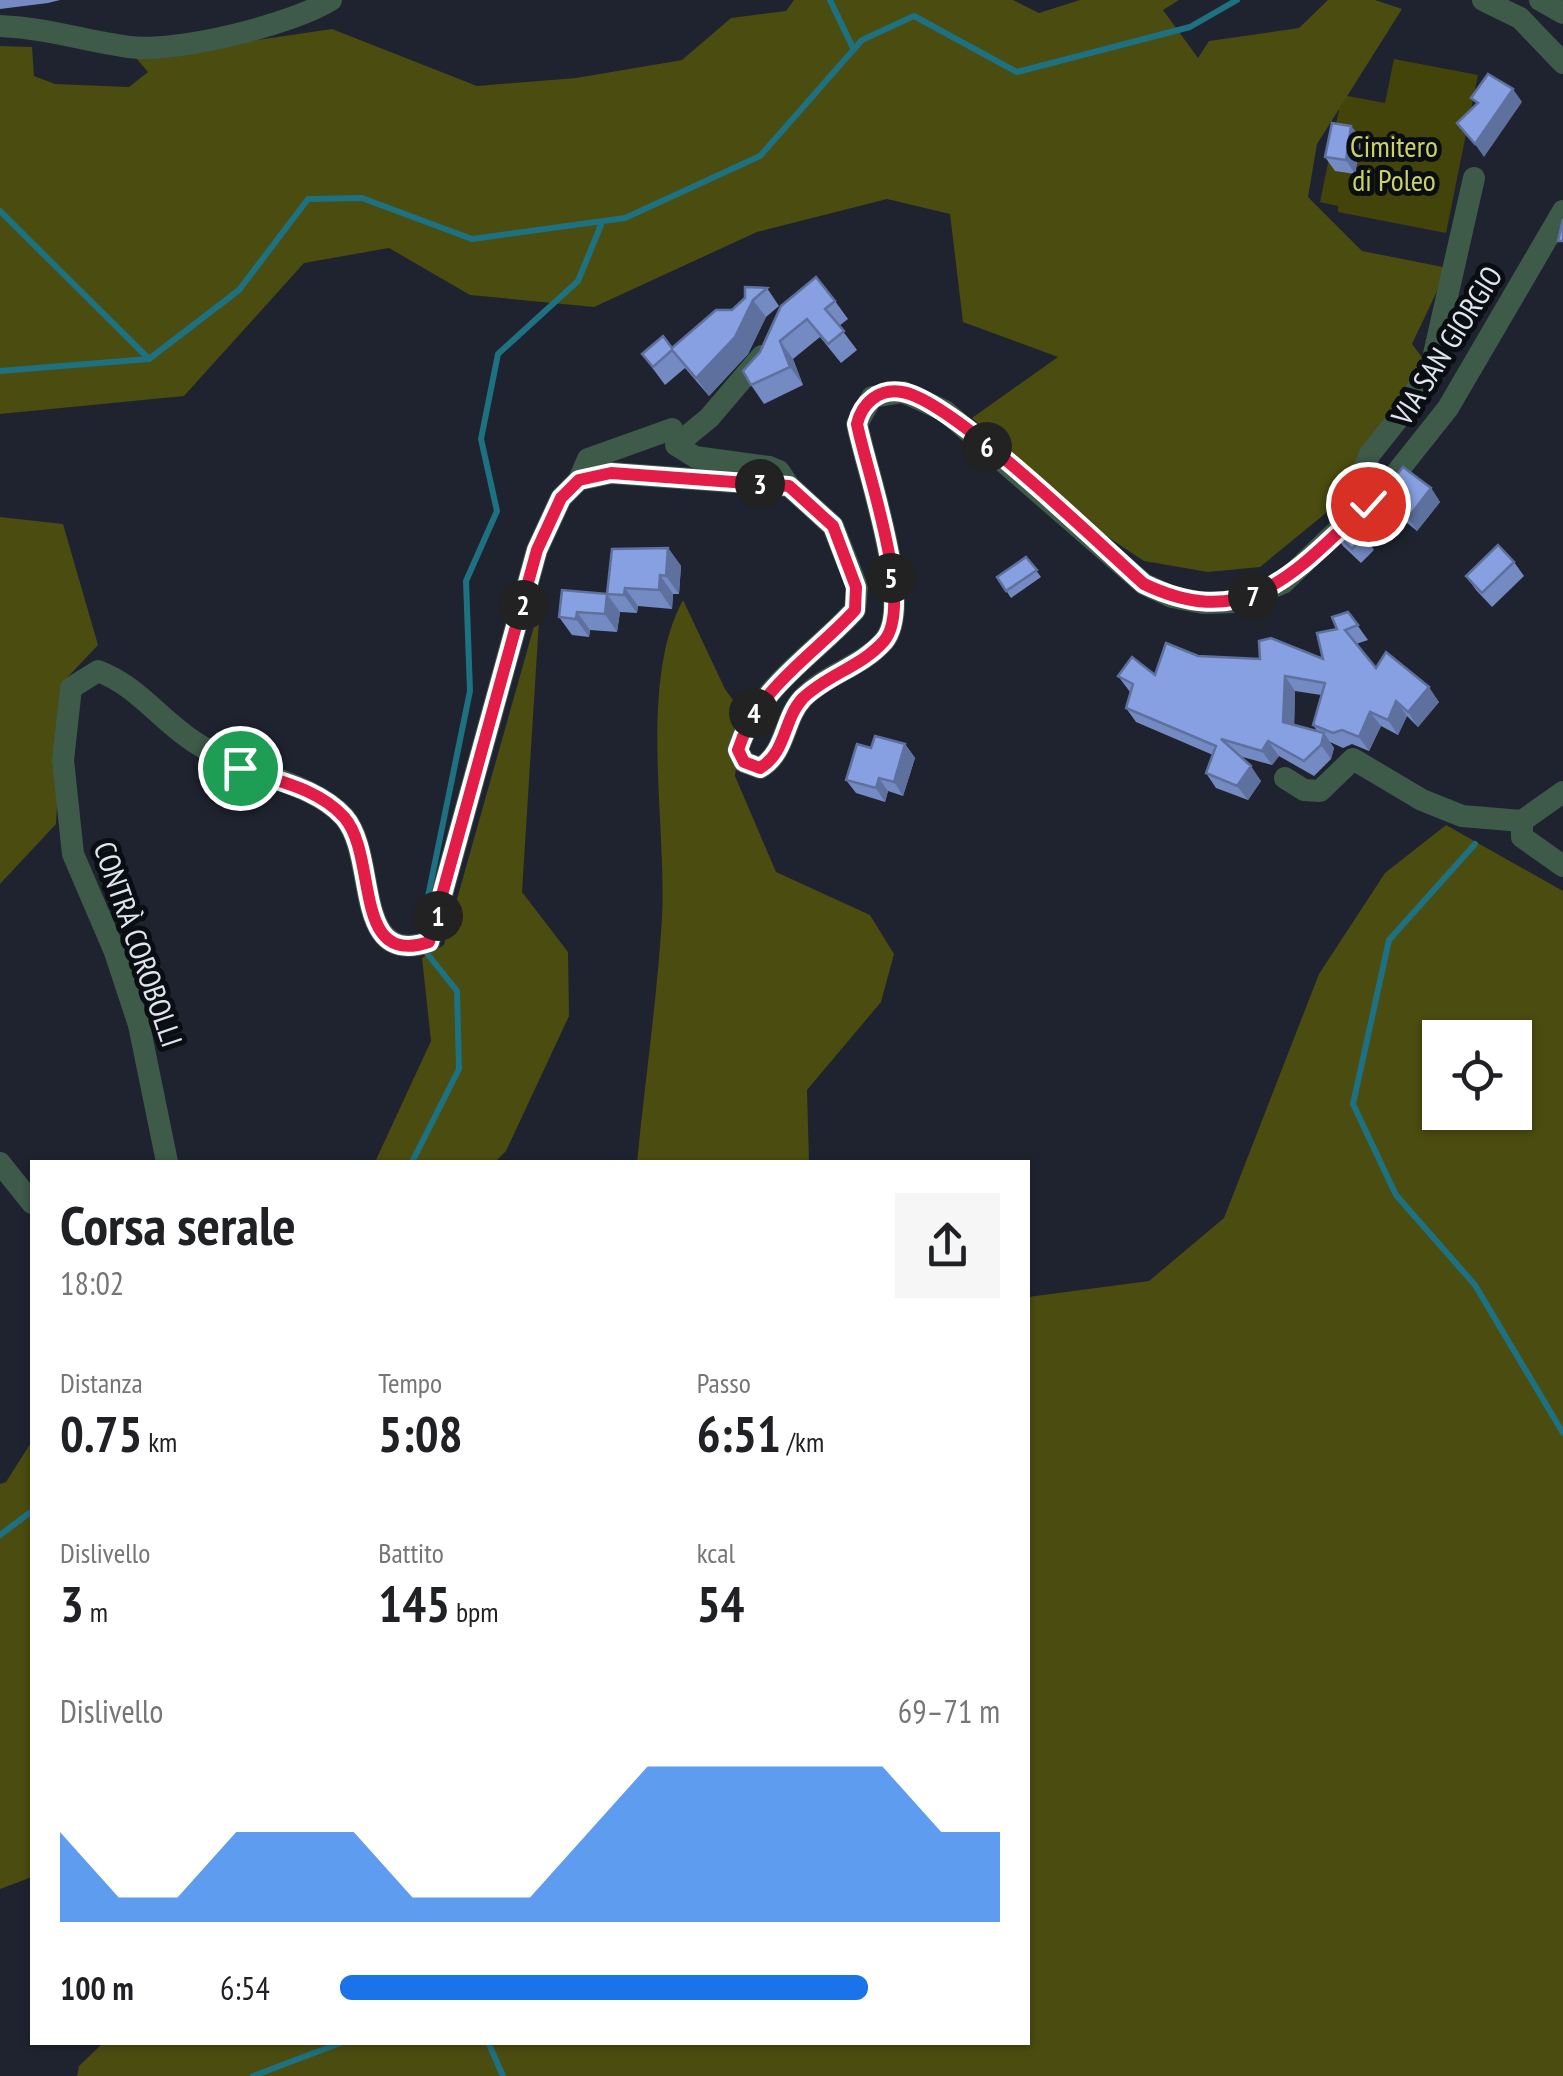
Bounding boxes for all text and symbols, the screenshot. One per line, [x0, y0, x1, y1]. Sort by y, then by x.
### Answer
park label: Cimitero di Poleo [1350, 126, 1438, 199]
street label: VIA SAN GIORGIO [1381, 258, 1510, 432]
pin: 6 [962, 422, 1012, 472]
text: 6 [980, 428, 994, 465]
pin: 3 [735, 459, 785, 509]
pin [1326, 462, 1411, 547]
text: 3 [753, 465, 767, 502]
icon: check [1341, 477, 1396, 532]
pin: 5 [866, 553, 916, 603]
text: 5 [884, 559, 898, 596]
pin: 7 [1228, 571, 1278, 621]
text: 7 [1246, 577, 1260, 614]
pin: 2 [498, 580, 548, 630]
text: 2 [516, 586, 530, 623]
pin: 4 [729, 688, 779, 738]
text: 4 [747, 694, 761, 731]
pin [198, 726, 283, 811]
icon: arrive [213, 741, 268, 796]
street label: CONTRÀ COROBOLLI [86, 836, 192, 1052]
pin: 1 [413, 891, 463, 941]
text: 1 [431, 897, 445, 934]
map controls [1422, 1020, 1532, 1130]
button: locate [1422, 1020, 1532, 1130]
text: Corsa serale [60, 1189, 296, 1260]
button: share [895, 1193, 1000, 1298]
text: 18:02 [60, 1262, 124, 1304]
text: Distanza [60, 1364, 143, 1401]
text: Tempo [378, 1364, 442, 1401]
text: Passo [697, 1364, 751, 1401]
text: 0.75 [60, 1401, 142, 1466]
text: 5:08 [378, 1401, 463, 1466]
text: 6:51 [697, 1401, 781, 1466]
text: km [142, 1423, 177, 1460]
text: /km [781, 1423, 824, 1460]
text: Dislivello [60, 1534, 150, 1571]
text: Battito [378, 1534, 444, 1571]
text: kcal [697, 1534, 735, 1571]
text: 3 [60, 1571, 84, 1636]
text: 145 [378, 1571, 450, 1636]
text: 54 [697, 1571, 744, 1636]
text: m [84, 1593, 108, 1630]
text: bpm [450, 1593, 499, 1630]
text: Dislivello [60, 1690, 163, 1732]
text: 69–71 m [898, 1690, 1000, 1732]
text: 100 m [60, 1967, 134, 2009]
text: 6:54 [220, 1967, 270, 2009]

